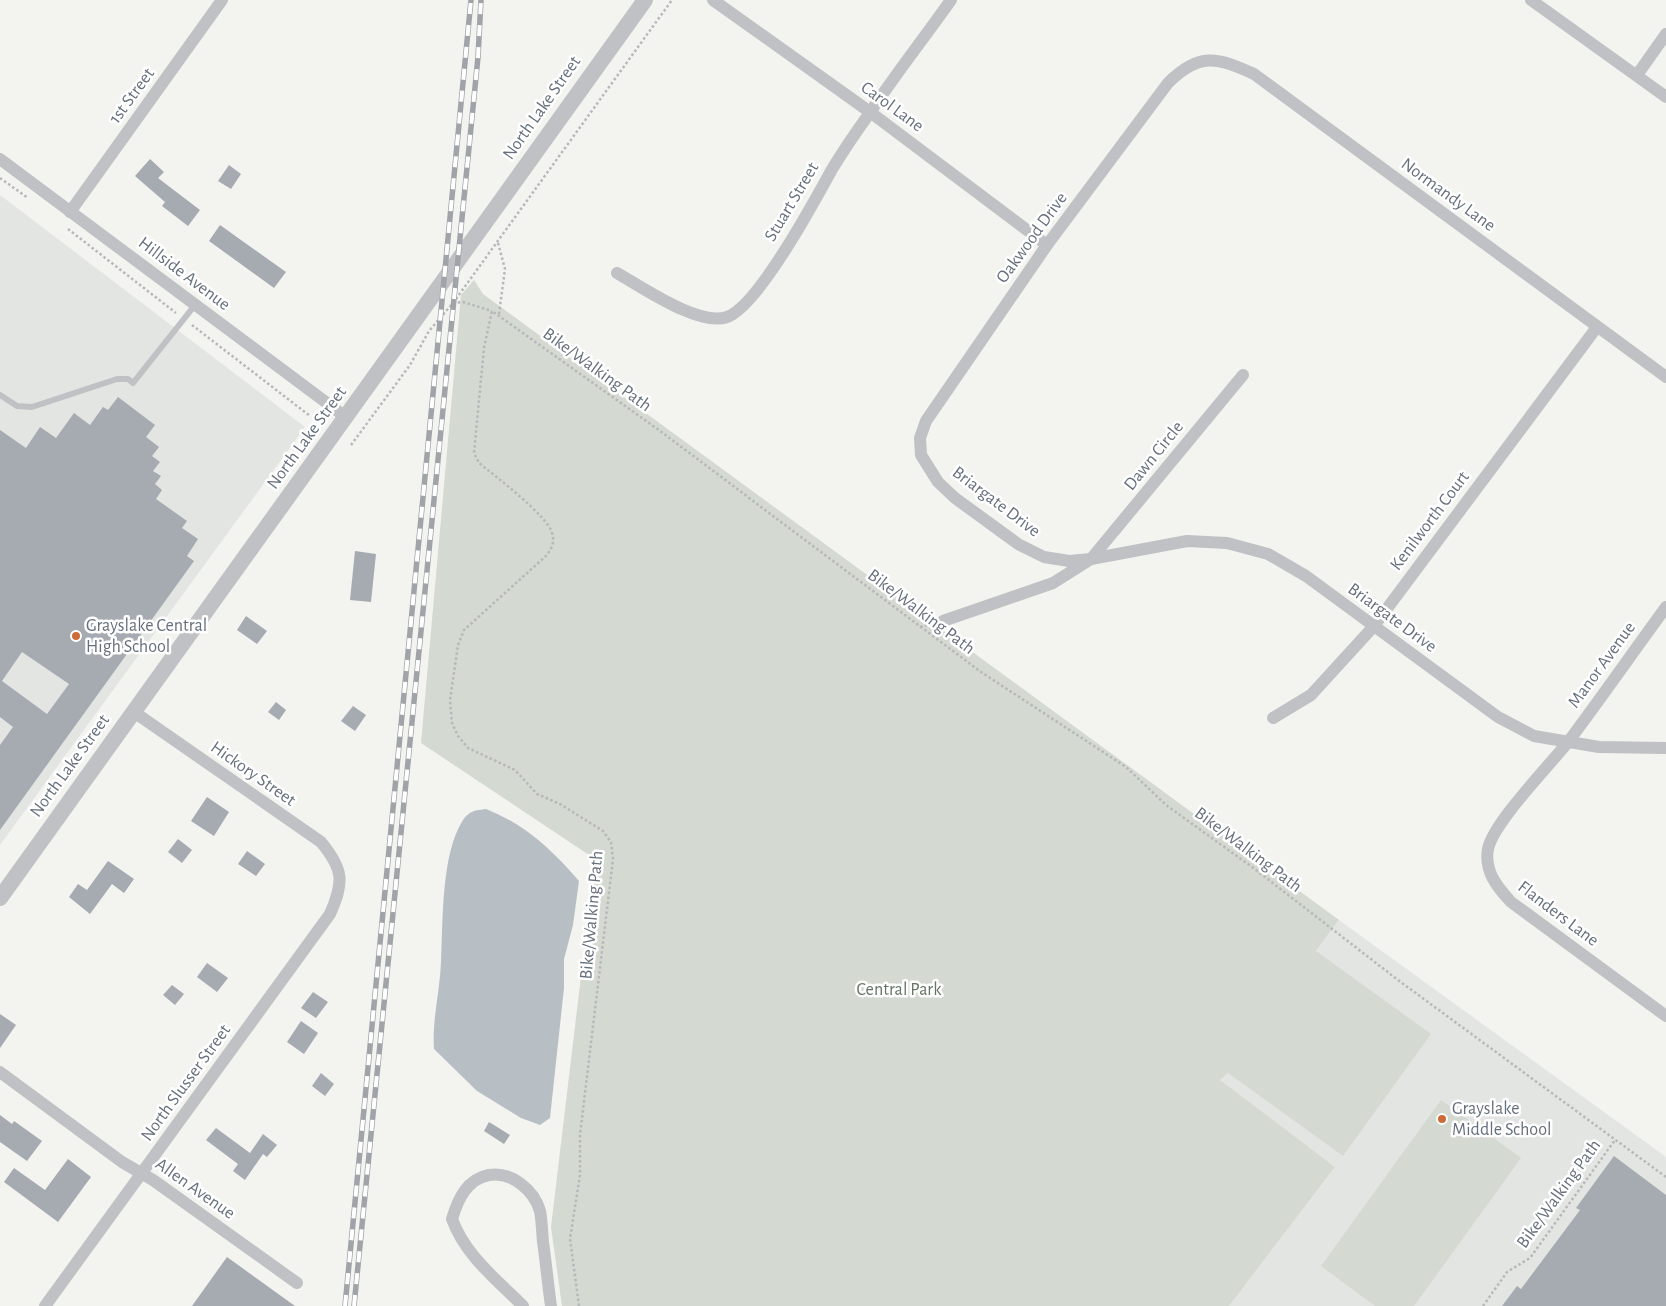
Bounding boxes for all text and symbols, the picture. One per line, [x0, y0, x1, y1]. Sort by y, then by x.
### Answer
street label: North Lake Street [500, 53, 584, 163]
street label: 1st Street [106, 65, 158, 127]
street label: Carol Lane [857, 78, 927, 136]
street label: Normandy Lane [1398, 155, 1498, 235]
street label: Stuart Street [762, 159, 823, 245]
street label: Oakwood Drive [993, 189, 1071, 287]
street label: Hillside Avenue [135, 234, 233, 314]
street label: Bike/Walking Path [539, 325, 655, 415]
street label: North Lake Street [264, 383, 350, 493]
street label: Dawn Circle [1121, 418, 1187, 494]
street label: Briargate Drive [949, 463, 1043, 541]
street label: Kenilworth Court [1387, 468, 1473, 574]
street label: Bike/Walking Path [864, 566, 978, 658]
street label: Briargate Drive [1344, 580, 1440, 656]
place label: Grayslake Central High School [86, 617, 207, 656]
street label: Manor Avenue [1565, 619, 1639, 711]
marker: Grayslake Central High School [70, 630, 82, 642]
street label: North Lake Street [27, 711, 113, 821]
street label: Hickory Street [207, 738, 299, 810]
street label: Bike/Walking Path [1191, 804, 1305, 896]
street label: Bike/Walking Path [577, 850, 607, 980]
street label: Flanders Lane [1514, 878, 1602, 950]
park label: Central Park [857, 981, 942, 999]
street label: North Slusser Street [138, 1021, 234, 1145]
place label: Grayslake Middle School [1452, 1100, 1551, 1139]
marker: Grayslake Middle School [1436, 1113, 1448, 1125]
street label: Bike/Walking Path [1514, 1136, 1604, 1252]
street label: Allen Avenue [152, 1155, 238, 1223]

